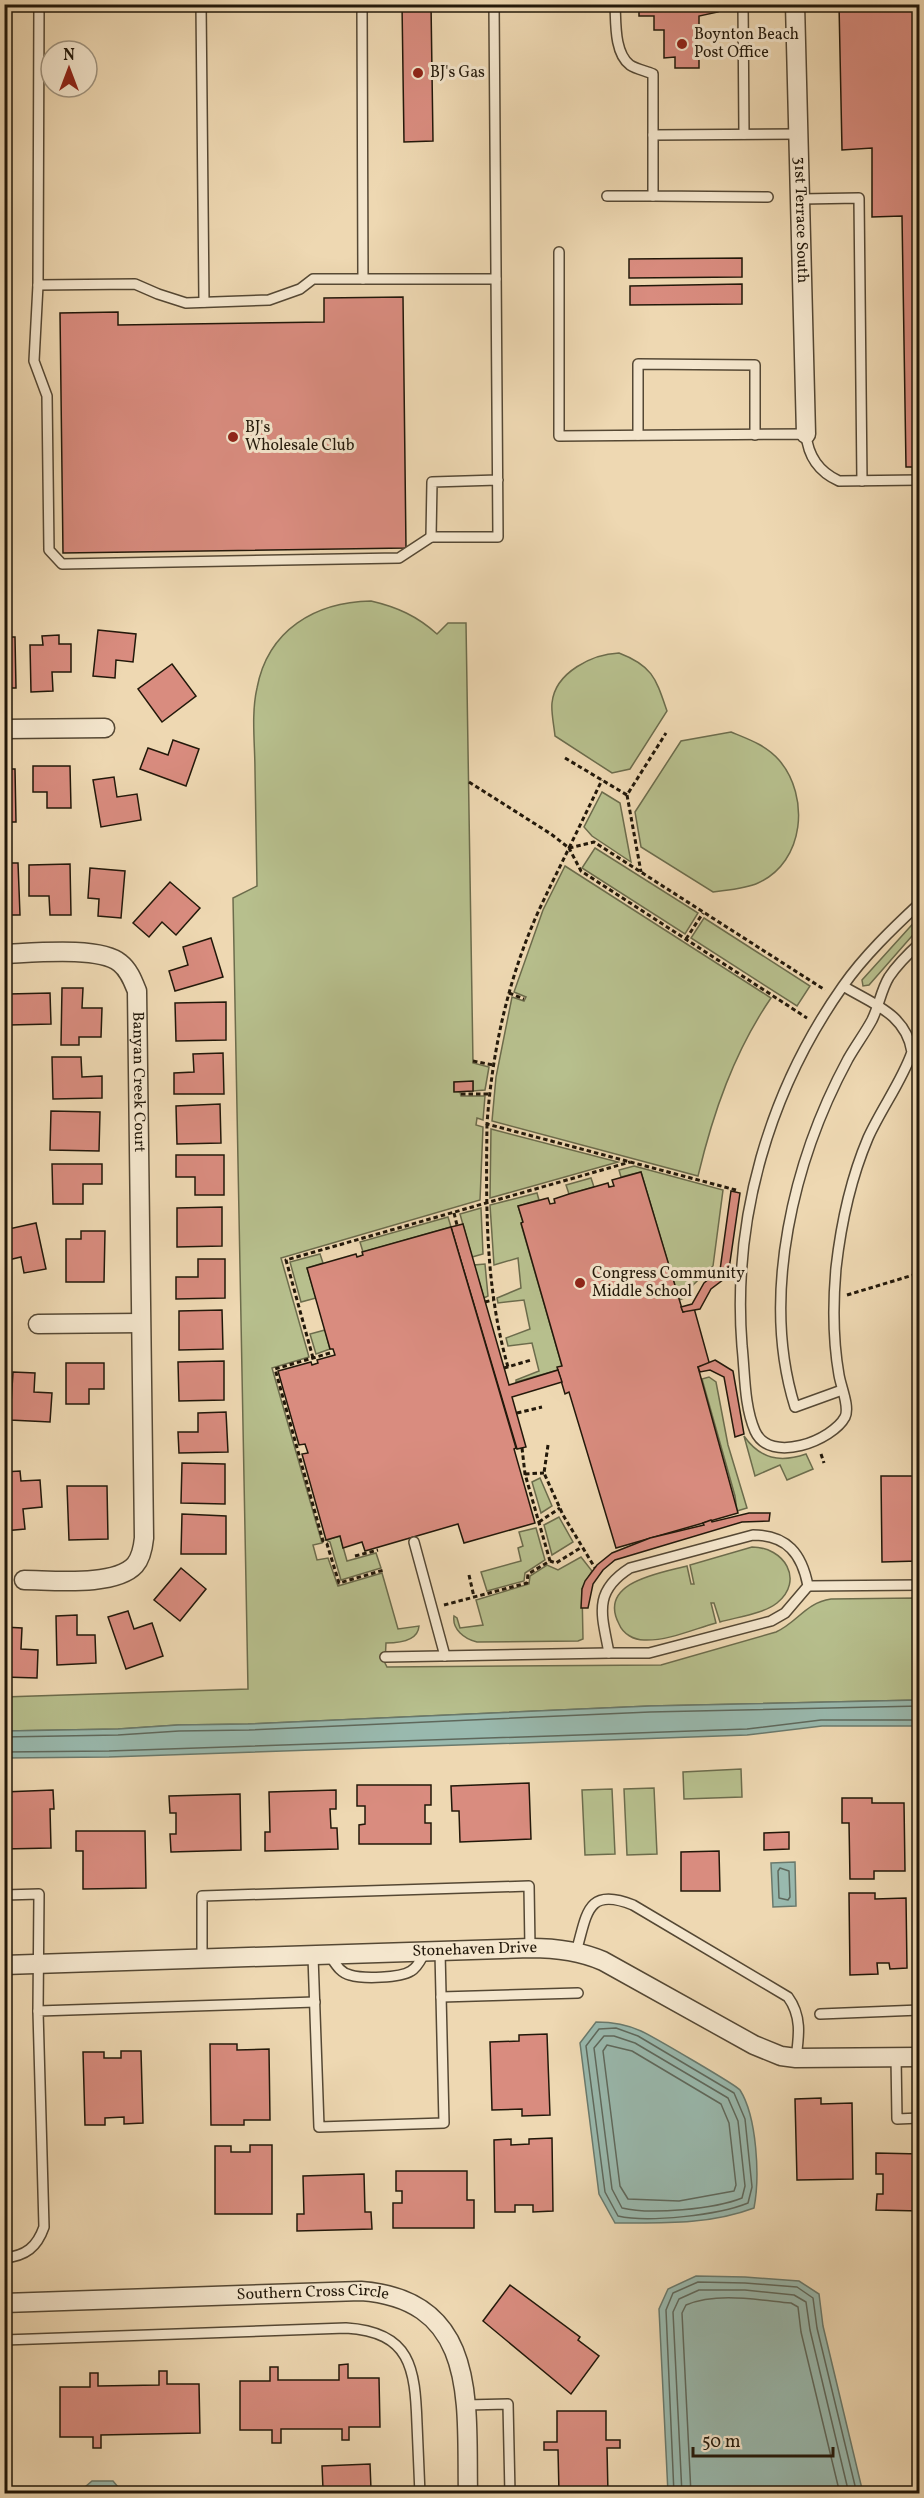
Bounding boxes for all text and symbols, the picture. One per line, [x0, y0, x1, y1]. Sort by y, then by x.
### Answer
place label: Boynton Beach Post Office [694, 24, 799, 64]
marker: Boynton Beach Post Office [675, 37, 689, 51]
north arrow [39, 39, 99, 99]
text: N [63, 45, 75, 67]
place label: BJ's Gas [430, 62, 485, 84]
marker: BJ's Gas [411, 66, 425, 80]
street label: 31st Terrace South [788, 156, 813, 283]
place label: BJ's Wholesale Club [245, 417, 355, 457]
marker: BJ's Wholesale Club [226, 430, 240, 444]
street label: Banyan Creek Court [126, 1011, 150, 1153]
place label: Congress Community Middle School [592, 1263, 745, 1303]
marker: Congress Community Middle School [573, 1276, 587, 1290]
street label: Stonehaven Drive [412, 1937, 537, 1963]
street label: Southern Cross Circle [236, 2280, 391, 2306]
scale bar [693, 2420, 832, 2458]
text: 50 m [702, 2430, 741, 2455]

